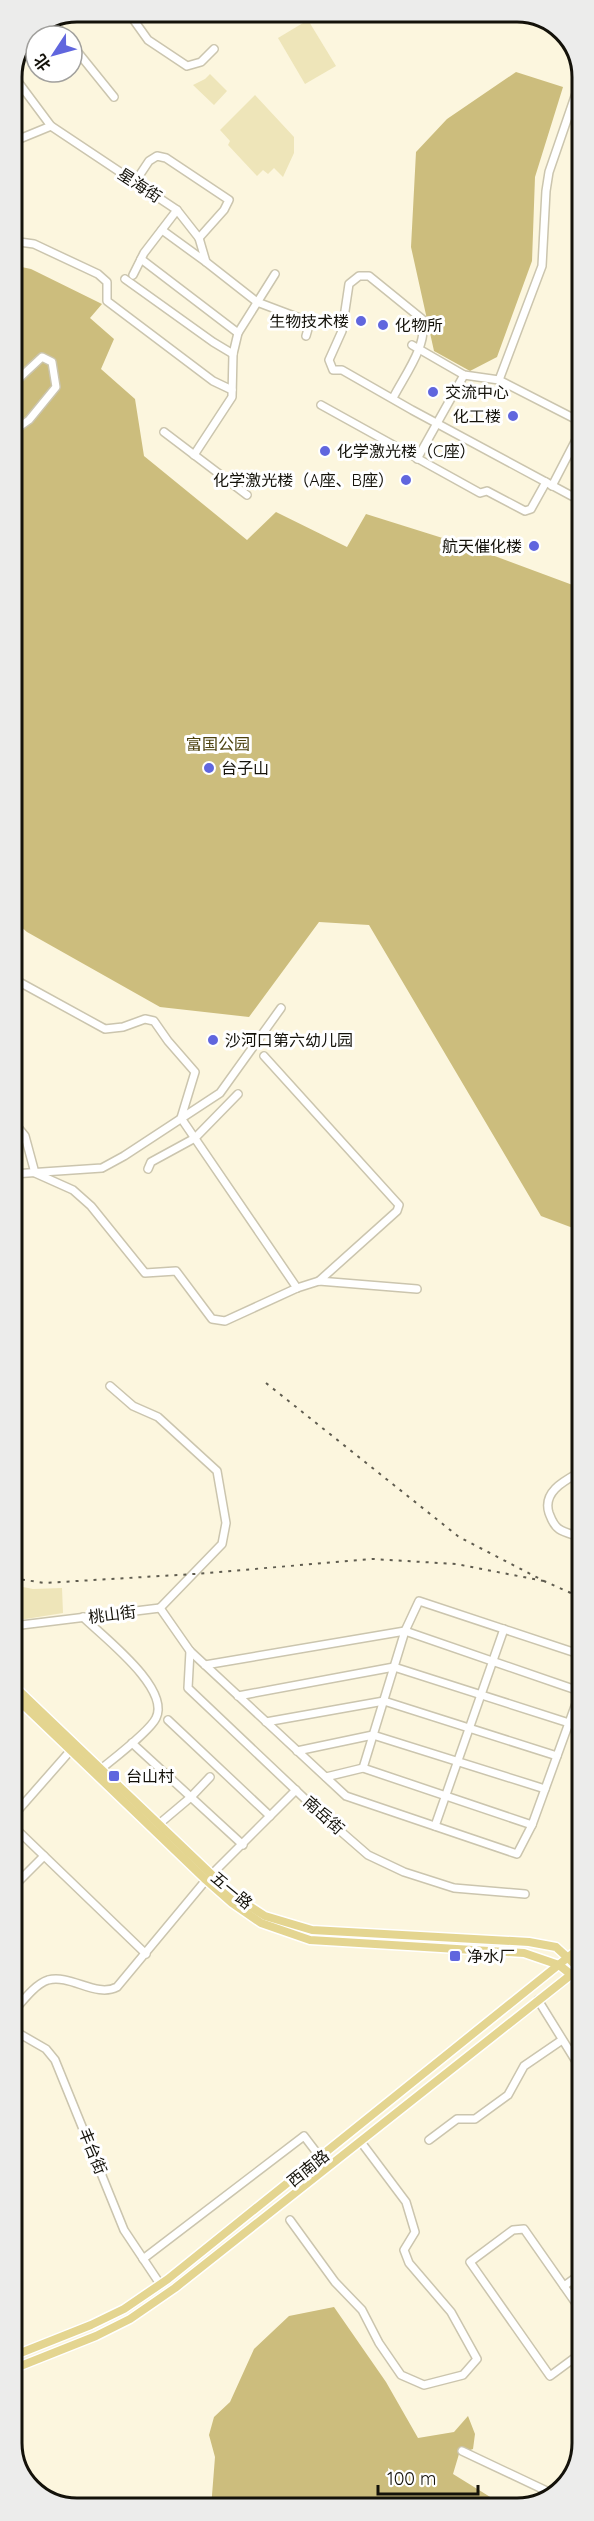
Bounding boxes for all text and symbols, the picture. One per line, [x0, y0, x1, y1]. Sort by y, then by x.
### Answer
north arrow [24, 24, 84, 84]
text: 北 [29, 50, 55, 75]
street label: 星海街 [114, 164, 166, 206]
place label: 生物技术楼 [269, 311, 349, 331]
marker: 生物技术楼 [354, 314, 368, 328]
place label: 化物所 [395, 315, 443, 335]
marker: 化物所 [376, 318, 390, 332]
place label: 交流中心 [445, 382, 509, 402]
marker: 交流中心 [426, 385, 440, 399]
place label: 化工楼 [453, 406, 501, 426]
marker: 化工楼 [506, 409, 520, 423]
place label: 化学激光楼（C座） [337, 441, 475, 461]
marker: 化学激光楼（C座） [318, 444, 332, 458]
place label: 化学激光楼（A座、B座） [213, 470, 394, 490]
marker: 化学激光楼（A座、B座） [399, 473, 413, 487]
place label: 航天催化楼 [442, 536, 522, 556]
marker: 航天催化楼 [527, 539, 541, 553]
park label: 富国公园 [186, 734, 250, 754]
place label: 台子山 [221, 758, 269, 778]
marker: 台子山 [202, 761, 216, 775]
place label: 沙河口第六幼儿园 [225, 1030, 353, 1050]
marker: 沙河口第六幼儿园 [206, 1033, 220, 1047]
street label: 桃山街 [87, 1601, 137, 1627]
place label: 台山村 [126, 1766, 174, 1786]
marker: 台山村 [107, 1769, 121, 1783]
street label: 南岳街 [299, 1792, 349, 1838]
street label: 五一路 [207, 1867, 257, 1913]
place label: 净水厂 [467, 1946, 515, 1966]
marker: 净水厂 [448, 1949, 462, 1963]
street label: 丰台街 [75, 2125, 111, 2177]
street label: 西南路 [283, 2145, 333, 2191]
scale bar [378, 2458, 478, 2496]
text: 100 m [387, 2467, 436, 2490]

